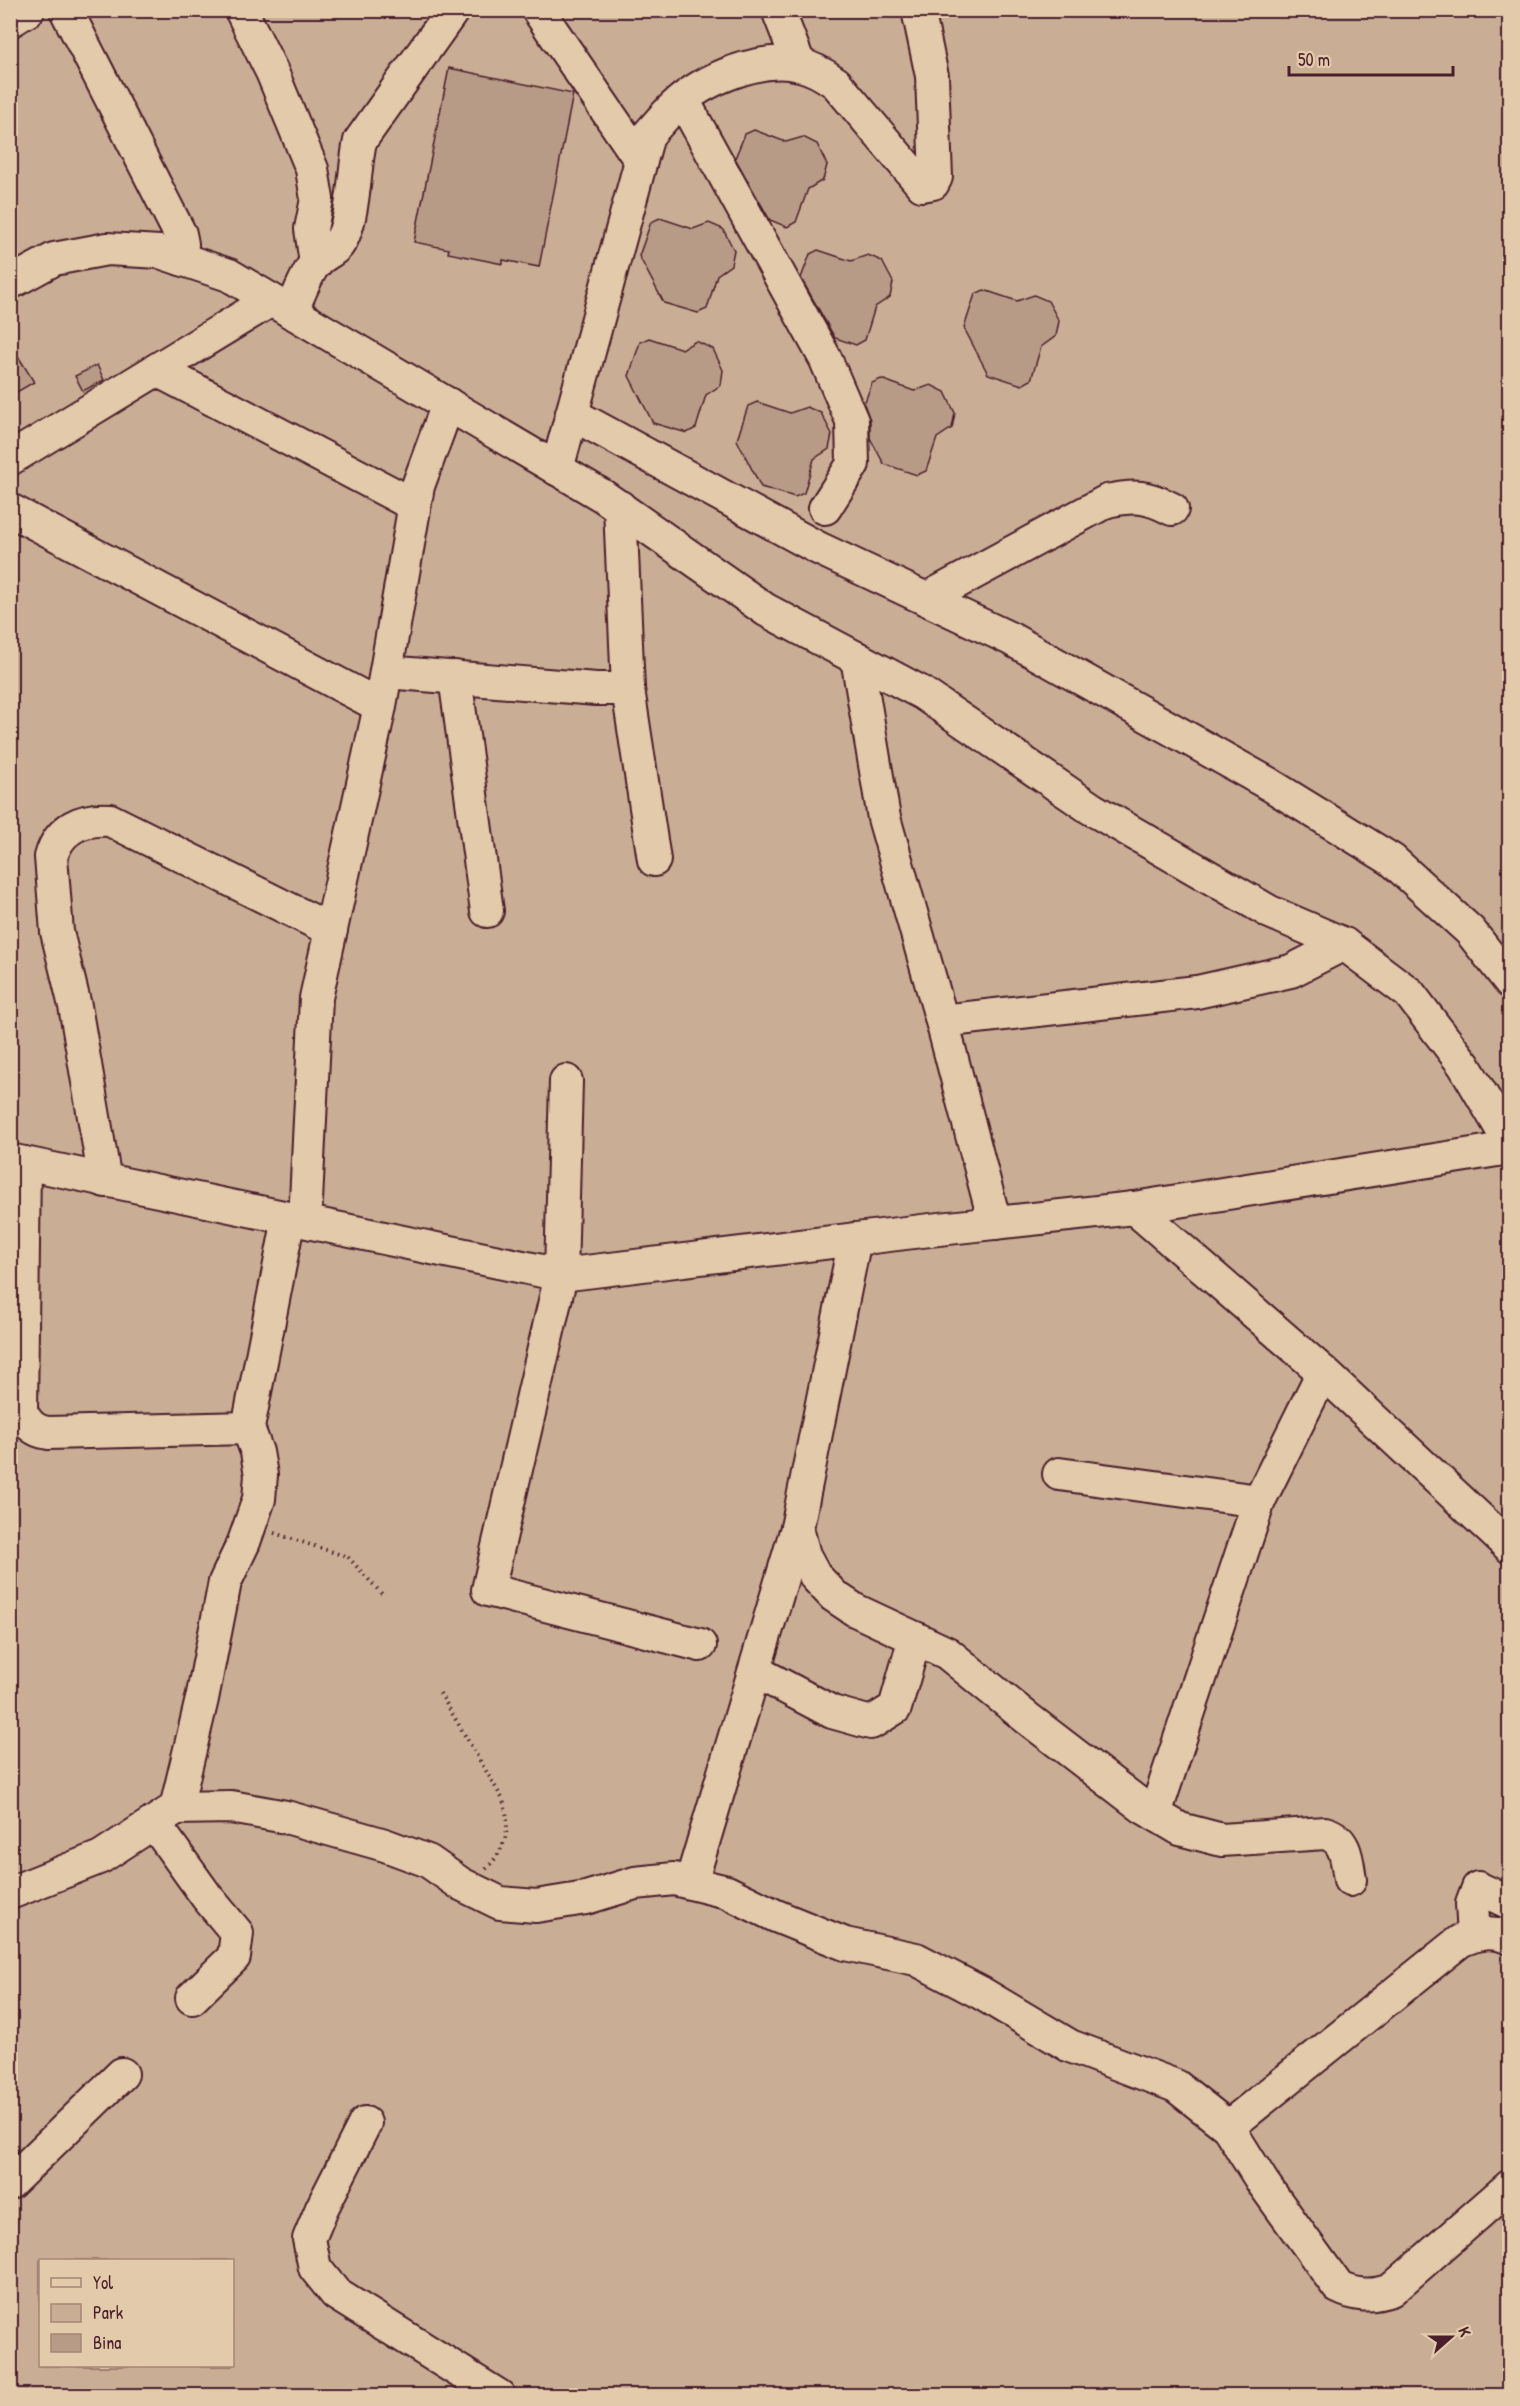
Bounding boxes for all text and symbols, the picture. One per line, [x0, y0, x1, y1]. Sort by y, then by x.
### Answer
scale bar [1289, 39, 1452, 77]
text: 50 m [1298, 47, 1330, 72]
legend [39, 2259, 234, 2367]
text: Yol [93, 2270, 113, 2295]
text: Park [93, 2300, 124, 2325]
north arrow [1421, 2307, 1481, 2367]
text: K [1453, 2324, 1477, 2340]
text: Bina [93, 2330, 121, 2355]

